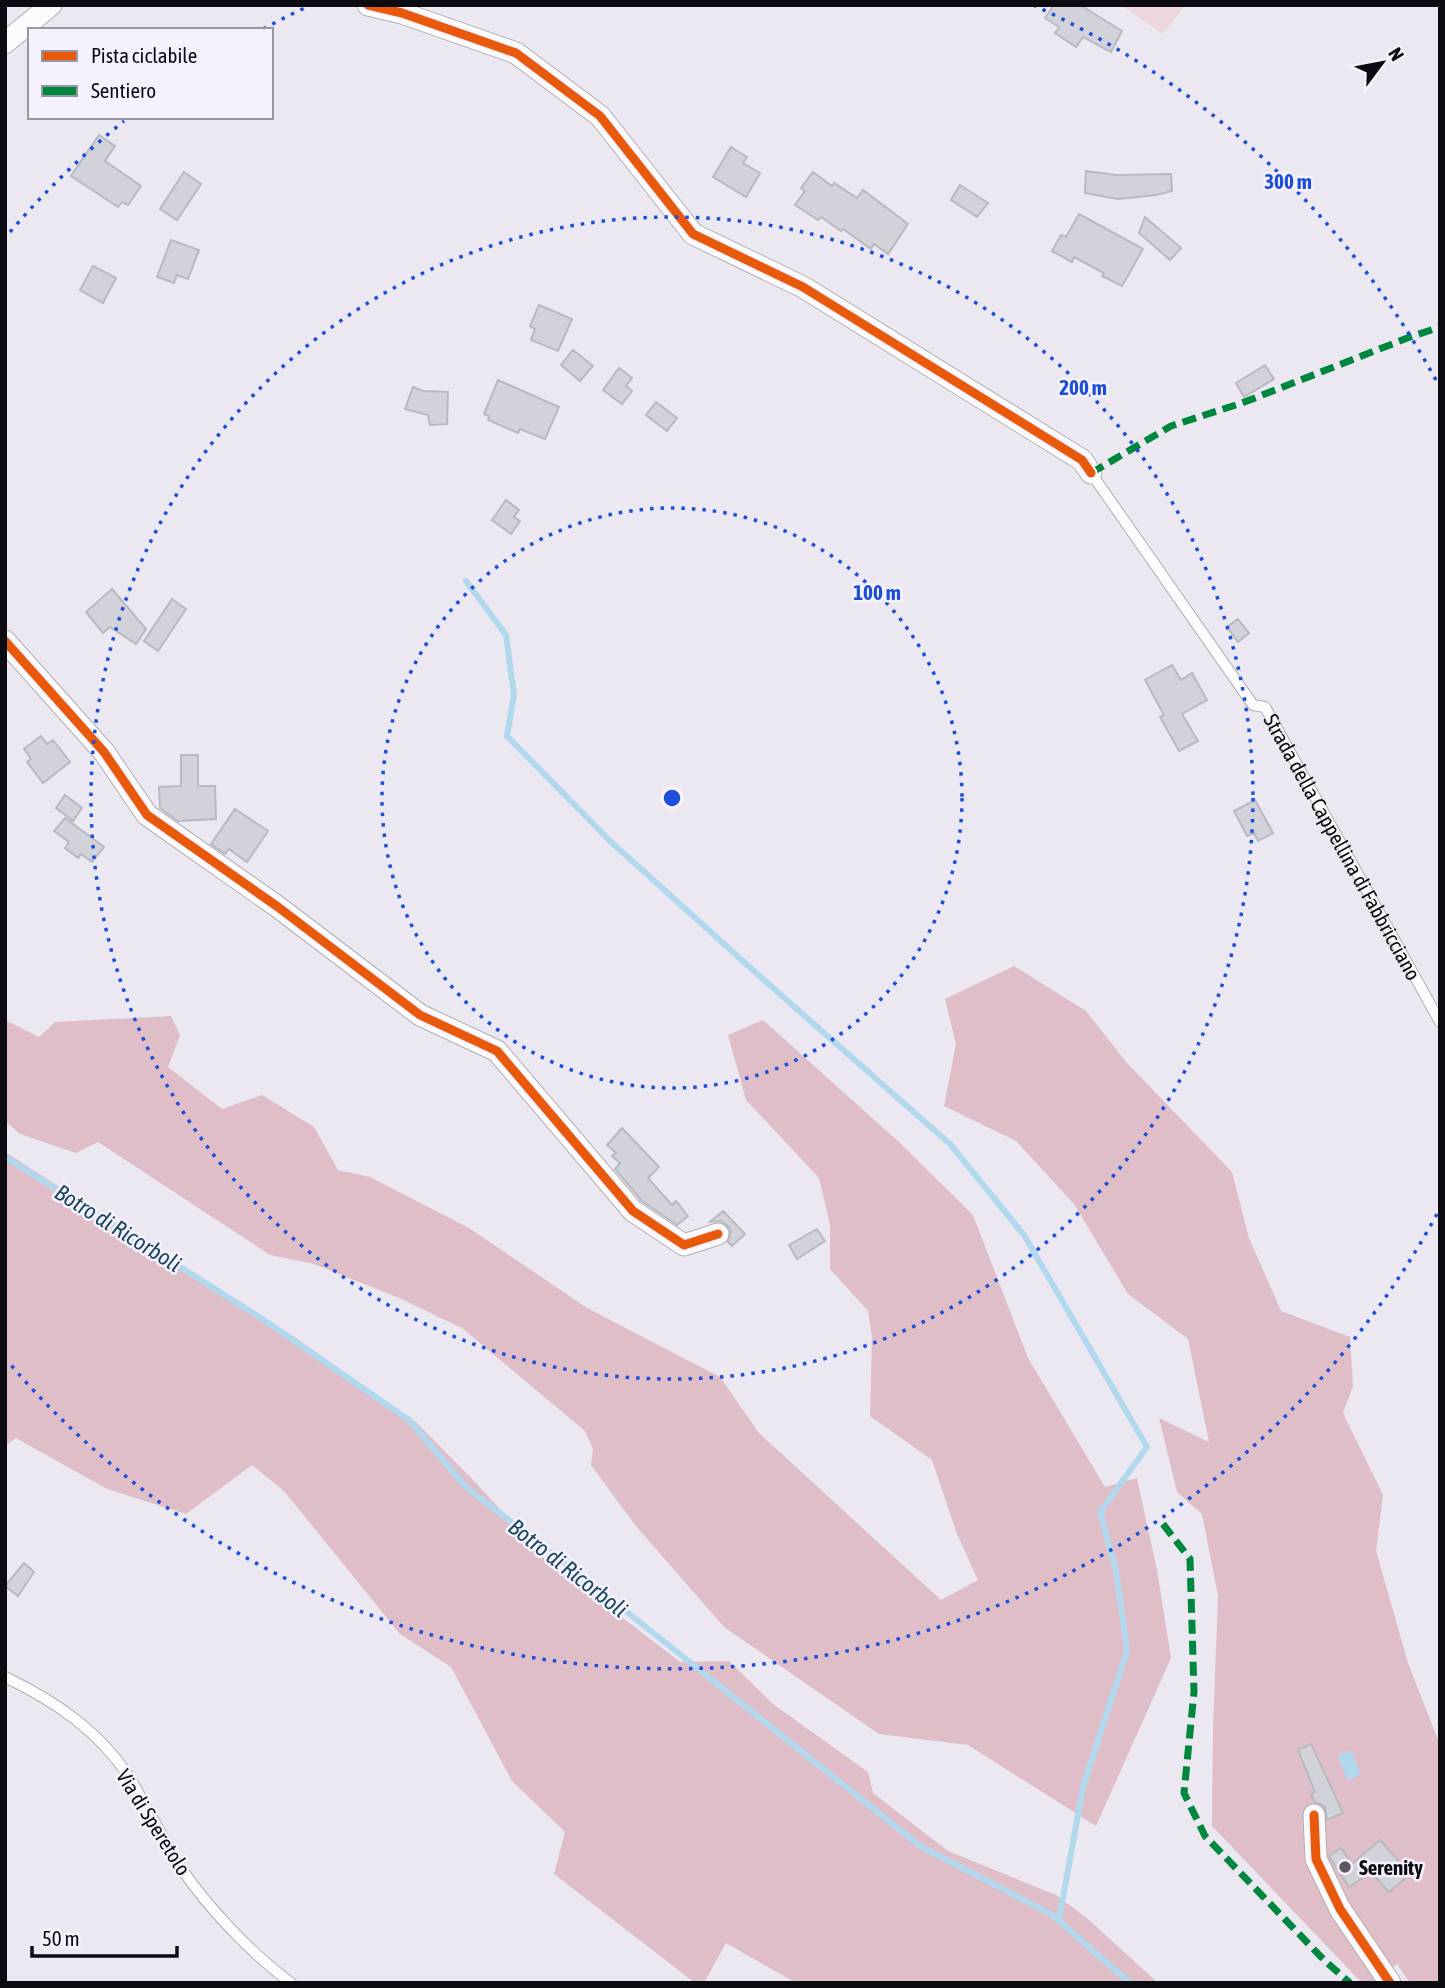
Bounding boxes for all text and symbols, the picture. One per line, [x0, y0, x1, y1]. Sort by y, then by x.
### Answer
legend [28, 28, 273, 119]
north arrow [1347, 28, 1417, 98]
text: Pista ciclabile [91, 43, 197, 67]
text: N [1384, 43, 1409, 65]
text: Sentiero [91, 78, 156, 102]
text: 300 m [1264, 169, 1312, 193]
text: 200 m [1059, 375, 1107, 399]
text: 100 m [853, 580, 901, 604]
street label: Strada della Cappellina di Fabbricciano [1259, 710, 1426, 984]
centre of rings [660, 786, 684, 810]
water label: Botro di Ricorboli [50, 1179, 186, 1277]
water label: Botro di Ricorboli [503, 1514, 633, 1622]
street label: Via di Speretolo [112, 1765, 196, 1879]
place label: Serenity [1359, 1855, 1423, 1879]
marker: Serenity [1337, 1859, 1353, 1875]
scale bar [32, 1914, 177, 1958]
text: 50 m [42, 1926, 80, 1950]

